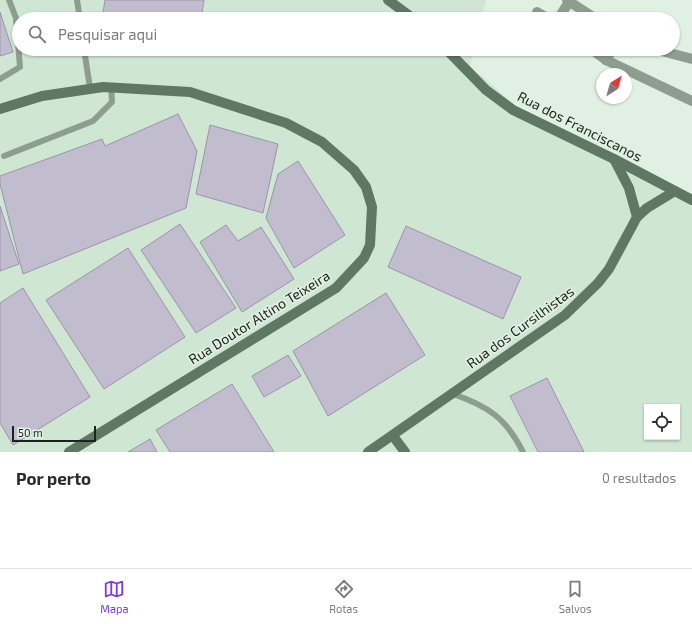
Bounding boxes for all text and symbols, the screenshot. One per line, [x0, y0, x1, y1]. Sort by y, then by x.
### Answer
search box [12, 12, 680, 56]
icon: search [26, 23, 48, 45]
text: Pesquisar aqui [58, 25, 157, 43]
north arrow [596, 68, 632, 104]
street label: Rua dos Franciscanos [515, 87, 645, 165]
street label: Rua Doutor Altino Teixeira [185, 266, 333, 368]
street label: Rua dos Cursilhistas [463, 282, 577, 372]
map controls [644, 404, 680, 440]
button: locate [644, 404, 680, 440]
scale bar [12, 424, 96, 443]
text: 50 m [18, 426, 43, 439]
text: Por perto [16, 468, 91, 488]
text: 0 resultados [602, 470, 676, 486]
tab: Mapa [100, 578, 128, 615]
tab: Rotas [329, 578, 358, 615]
tab: Salvos [559, 578, 592, 615]

